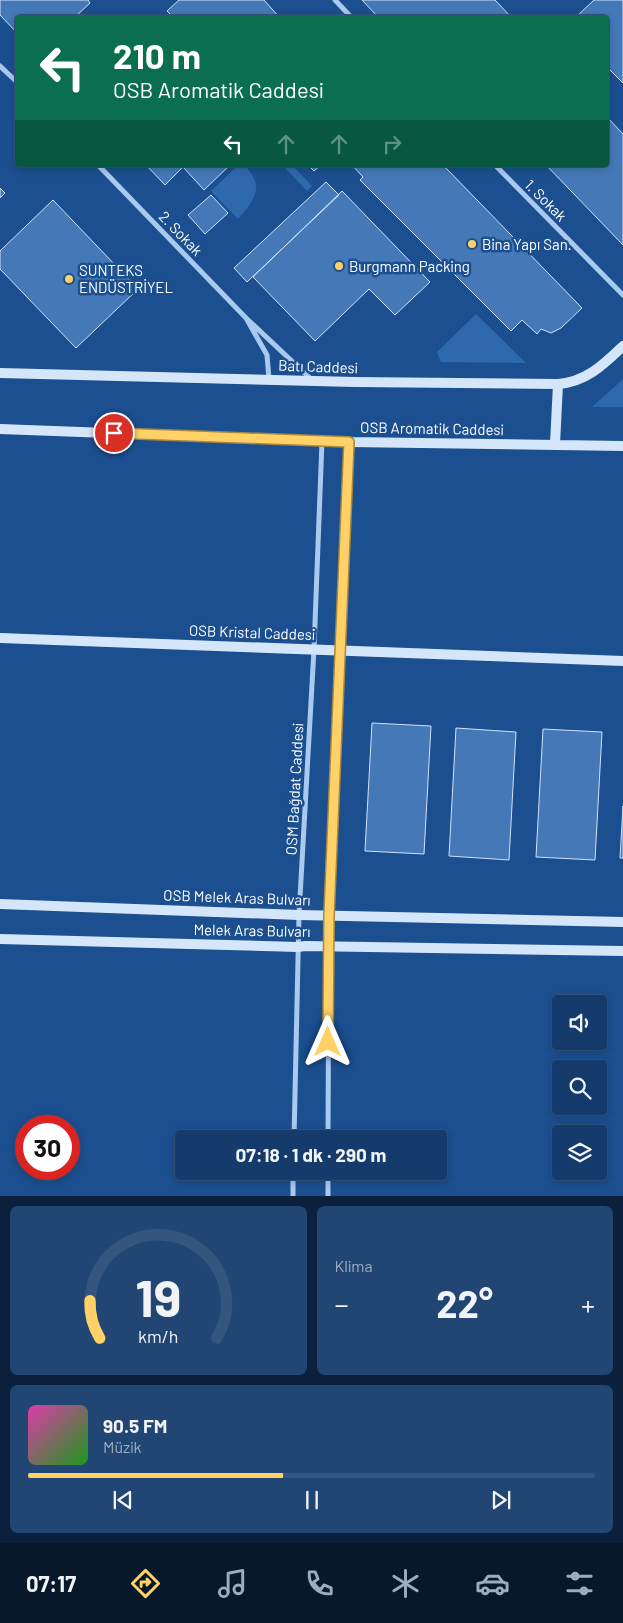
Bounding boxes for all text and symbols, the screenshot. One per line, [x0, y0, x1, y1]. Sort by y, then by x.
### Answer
text: 210 m [113, 34, 201, 76]
icon: left [30, 35, 95, 100]
text: OSB Aromatik Caddesi [113, 76, 324, 102]
icon: left [219, 130, 247, 158]
icon: ahead [272, 130, 300, 158]
icon: ahead [325, 130, 353, 158]
icon: right [378, 130, 406, 158]
street label: 1. Sokak [521, 175, 571, 225]
street label: 2. Sokak [156, 207, 207, 259]
place label: Bina Yapı San. [482, 235, 572, 253]
marker: Bina Yapı San. [466, 238, 478, 250]
place label: Burgmann Packing [349, 257, 470, 275]
marker: Burgmann Packing [333, 260, 345, 272]
place label: SUNTEKS ENDÜSTRİYEL [79, 261, 173, 296]
marker: SUNTEKS ENDÜSTRİYEL [63, 273, 75, 285]
street label: Batı Caddesi [278, 356, 358, 376]
pin [93, 412, 135, 454]
street label: OSB Aromatik Caddesi [360, 418, 504, 438]
icon: arrive [100, 419, 128, 447]
street label: OSB Kristal Caddesi [189, 621, 315, 643]
street label: OSM Bağdat Caddesi [282, 722, 306, 856]
street label: OSB Melek Aras Bulvarı [163, 885, 311, 909]
street label: Melek Aras Bulvarı [193, 920, 311, 940]
map controls [552, 995, 607, 1180]
button: sound [552, 995, 607, 1050]
position arrow [301, 1015, 353, 1067]
button: search [552, 1060, 607, 1115]
speed limit sign: 30 [15, 1115, 80, 1180]
button: layers [552, 1125, 607, 1180]
text: 07:18 · 1 dk · 290 m [236, 1143, 386, 1166]
text: Klima [335, 1256, 373, 1275]
text: 19 [135, 1265, 181, 1327]
text: 22° [436, 1280, 493, 1326]
text: − [335, 1287, 349, 1321]
text: + [581, 1287, 595, 1321]
text: km/h [138, 1325, 178, 1347]
text: 90.5 FM [103, 1414, 167, 1437]
text: Müzik [103, 1437, 142, 1456]
icon: previous [109, 1486, 137, 1514]
icon: pause [298, 1486, 326, 1514]
icon: next [487, 1486, 515, 1514]
icon: directions [128, 1566, 163, 1601]
icon: music [215, 1566, 250, 1601]
icon: phone [302, 1566, 337, 1601]
icon: climate [388, 1566, 423, 1601]
icon: car [475, 1566, 510, 1601]
icon: filters [562, 1566, 597, 1601]
text: 07:17 [26, 1570, 76, 1596]

